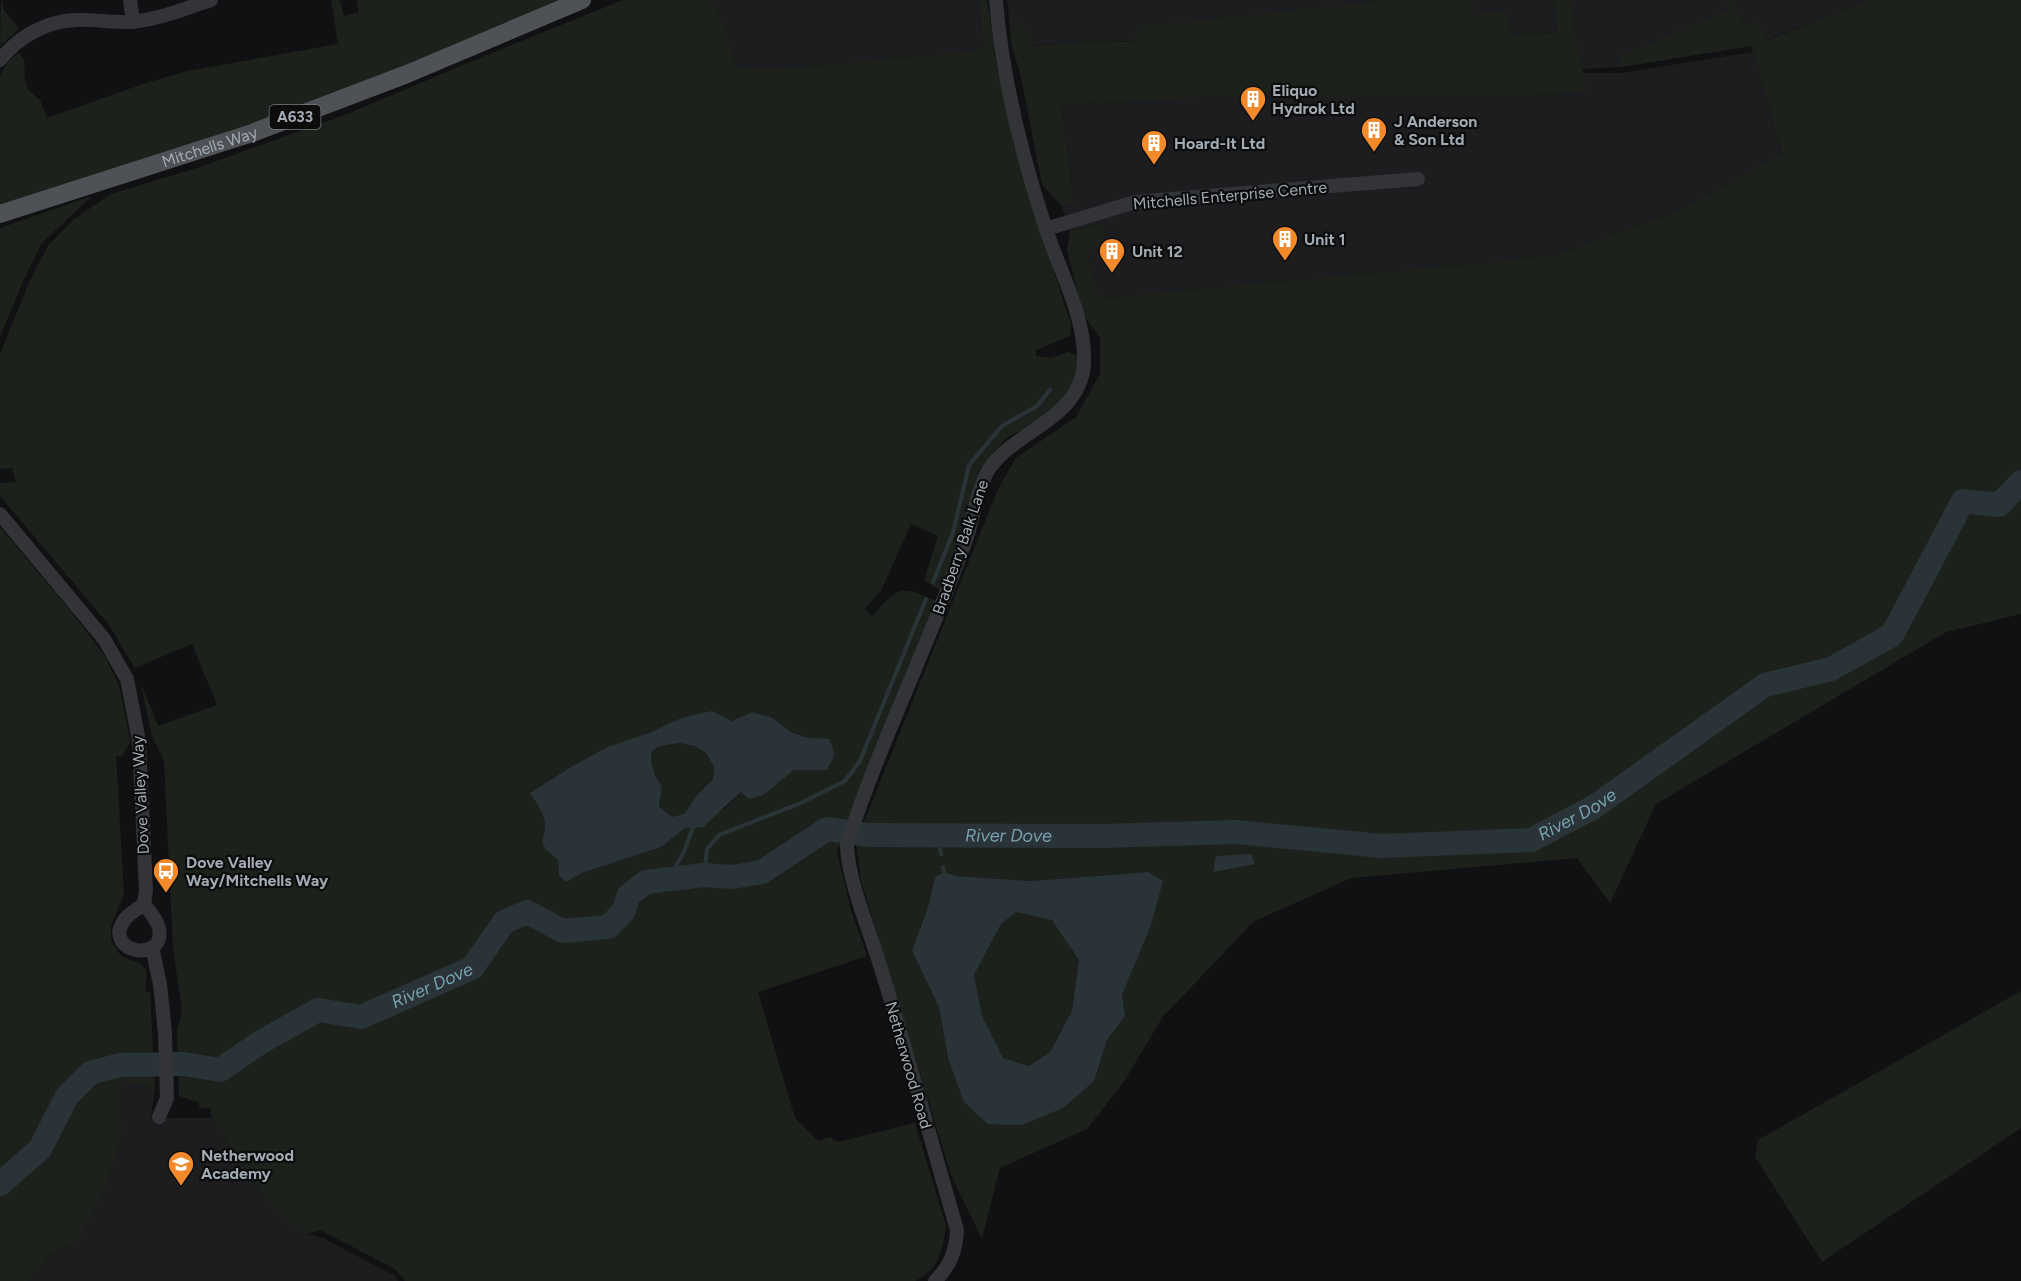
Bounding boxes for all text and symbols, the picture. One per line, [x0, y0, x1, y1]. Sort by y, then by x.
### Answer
place label: Eliquo Hydrok Ltd [1272, 81, 1355, 118]
building icon: Eliquo Hydrok Ltd [1238, 84, 1268, 122]
road number: A633 [270, 105, 320, 129]
place label: J Anderson & Son Ltd [1394, 112, 1477, 149]
building icon: J Anderson & Son Ltd [1359, 115, 1389, 153]
street label: Mitchells Way [159, 123, 261, 171]
building icon: Hoard-It Ltd [1139, 128, 1169, 166]
place label: Hoard-It Ltd [1174, 134, 1265, 153]
street label: Mitchells Enterprise Centre [1132, 178, 1328, 213]
building icon: Unit 1 [1270, 224, 1300, 262]
place label: Unit 1 [1304, 230, 1346, 249]
building icon: Unit 12 [1097, 236, 1127, 274]
place label: Unit 12 [1132, 242, 1183, 261]
street label: Bradberry Balk Lane [928, 477, 993, 617]
street label: Dove Valley Way [128, 735, 153, 855]
water label: River Dove [1534, 784, 1621, 845]
water label: River Dove [965, 824, 1052, 847]
place label: Dove Valley Way/Mitchells Way [186, 853, 329, 890]
bus stop icon: Dove Valley Way/Mitchells Way [151, 856, 181, 894]
water label: River Dove [388, 958, 476, 1013]
street label: Netherwood Road [881, 999, 936, 1131]
place label: Netherwood Academy [201, 1146, 294, 1183]
school or university icon: Netherwood Academy [166, 1149, 196, 1187]

